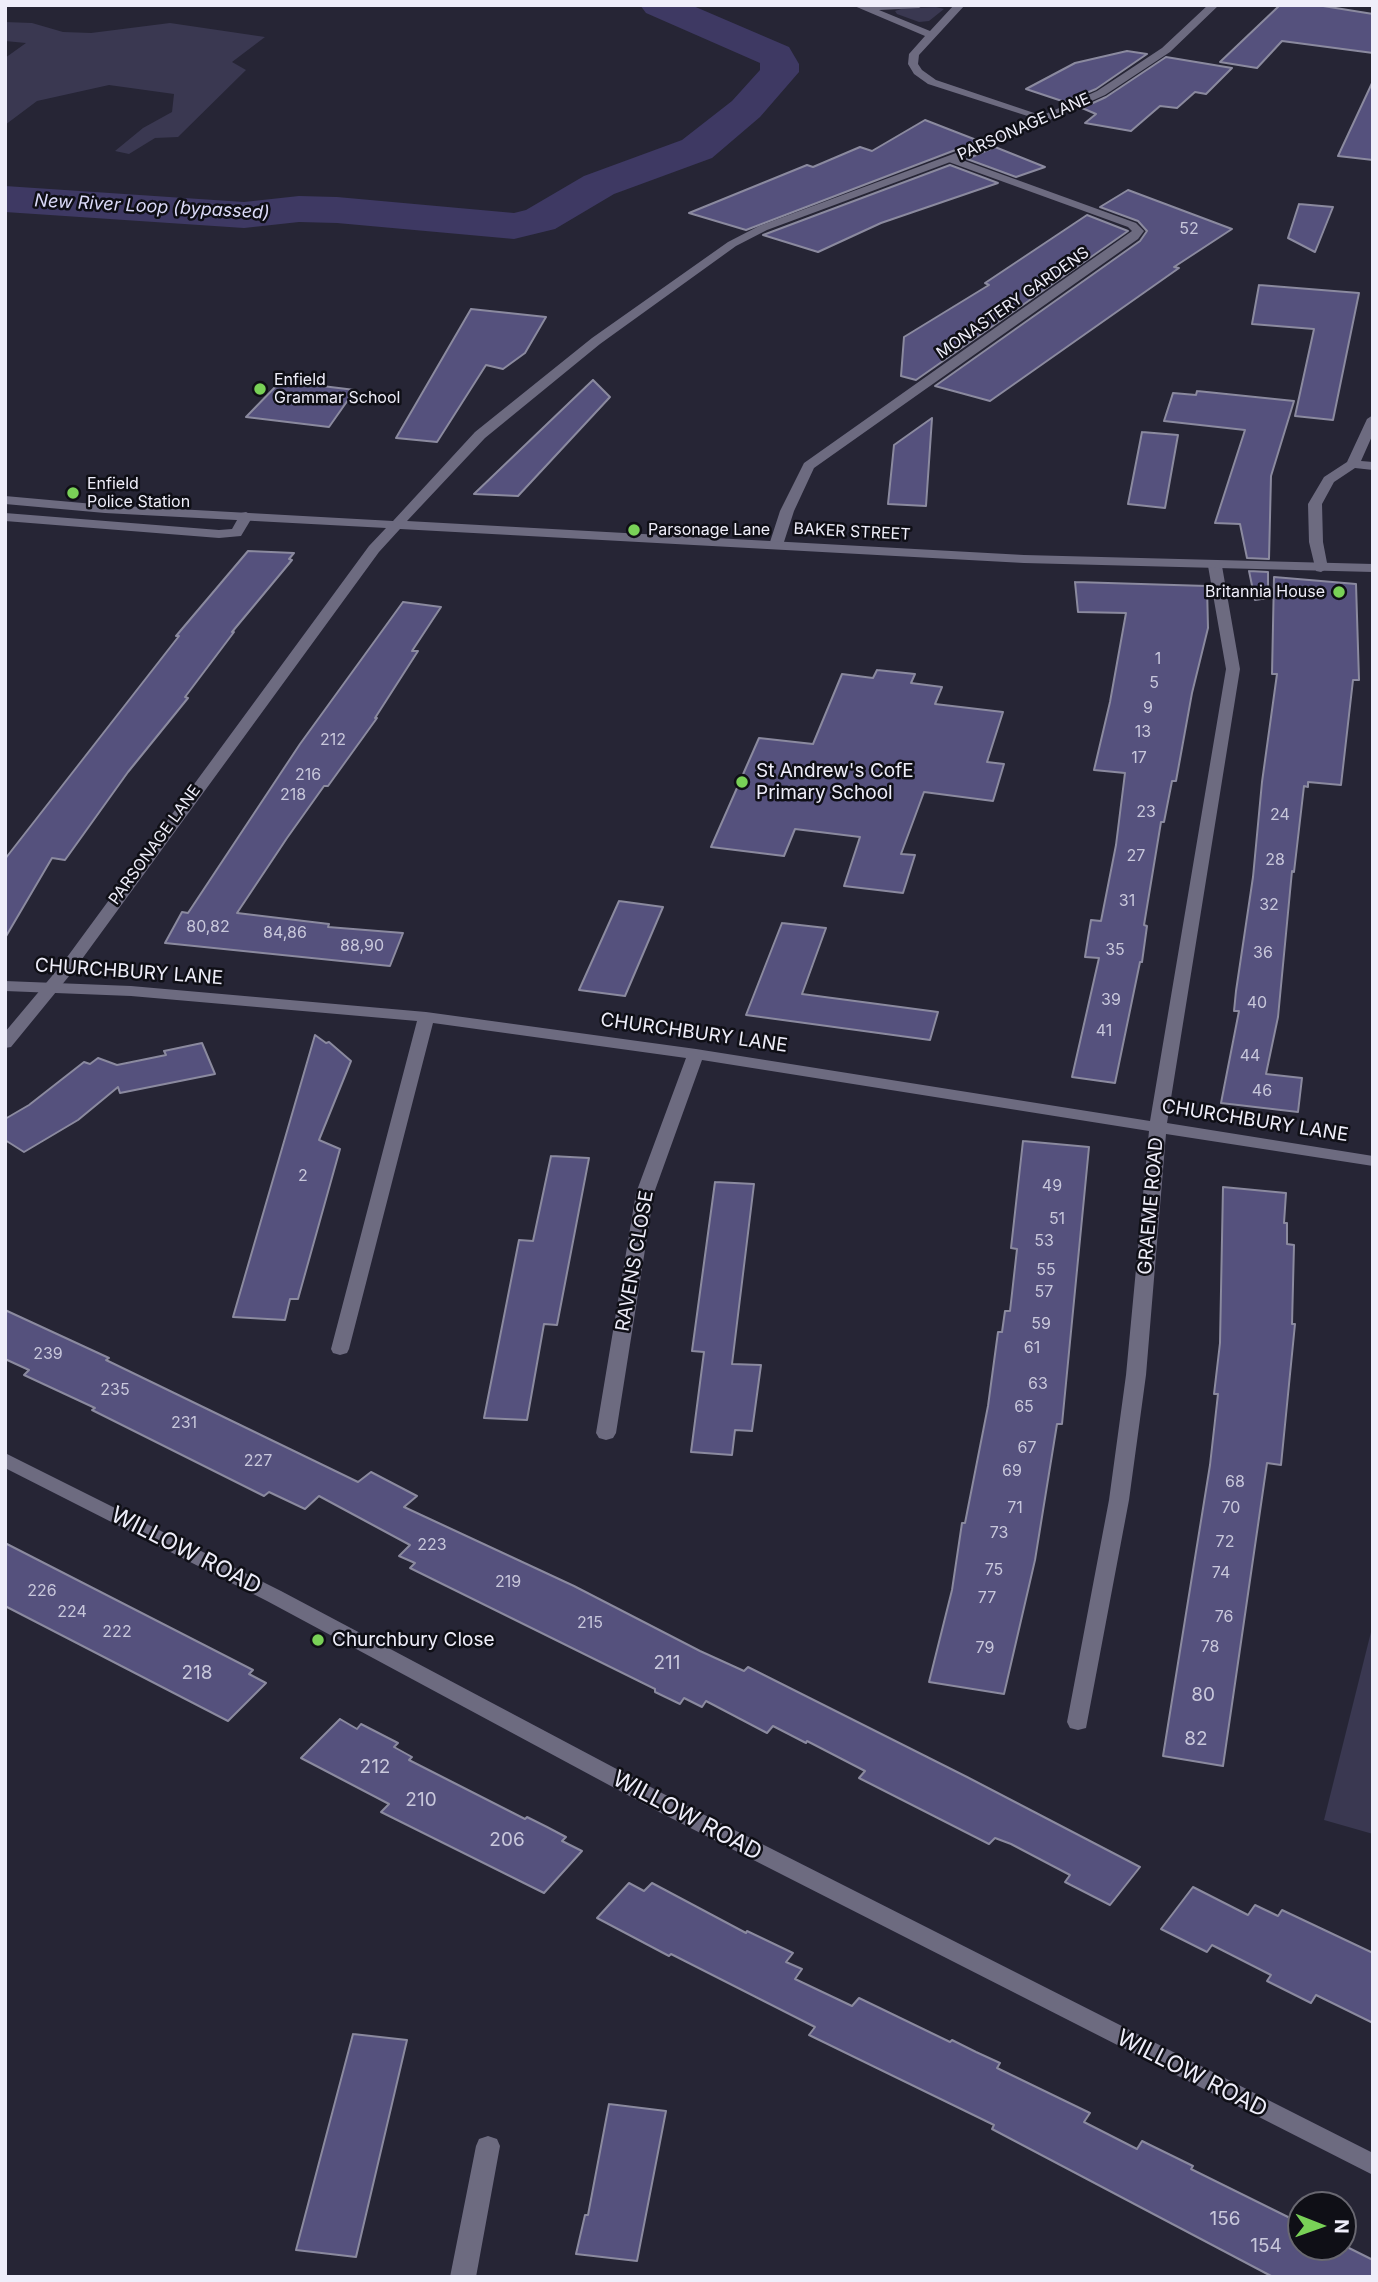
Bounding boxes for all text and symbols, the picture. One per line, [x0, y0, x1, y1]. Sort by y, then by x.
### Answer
street label: PARSONAGE LANE [955, 89, 1093, 165]
water label: New River Loop (bypassed) [34, 190, 270, 224]
house number: 52 [1179, 219, 1199, 239]
street label: MONASTERY GARDENS [933, 243, 1093, 363]
place label: Enfield Grammar School [274, 370, 400, 408]
marker: Enfield Grammar School [252, 381, 268, 397]
place label: Enfield Police Station [87, 474, 190, 512]
marker: Enfield Police Station [65, 485, 81, 501]
street label: BAKER STREET [793, 519, 911, 545]
place label: Parsonage Lane [648, 520, 770, 540]
marker: Parsonage Lane [626, 522, 642, 538]
place label: Britannia House [1205, 582, 1325, 602]
marker: Britannia House [1331, 584, 1347, 600]
house number: 1 [1155, 649, 1161, 669]
house number: 5 [1149, 673, 1159, 693]
house number: 9 [1143, 698, 1153, 718]
house number: 13 [1135, 722, 1151, 742]
house number: 212 [320, 730, 346, 750]
house number: 17 [1131, 748, 1147, 768]
place label: St Andrew's CofE Primary School [756, 760, 914, 804]
house number: 216 [295, 765, 321, 785]
marker: St Andrew's CofE Primary School [734, 774, 750, 790]
street label: PARSONAGE LANE [105, 781, 205, 909]
house number: 218 [280, 785, 306, 805]
house number: 23 [1136, 802, 1156, 822]
house number: 24 [1270, 805, 1290, 825]
house number: 27 [1127, 846, 1145, 866]
house number: 28 [1265, 850, 1285, 870]
house number: 31 [1119, 891, 1135, 911]
house number: 32 [1259, 895, 1279, 915]
house number: 80,82 [186, 917, 230, 937]
house number: 84,86 [263, 923, 307, 943]
house number: 88,90 [340, 936, 384, 956]
house number: 35 [1105, 940, 1125, 960]
house number: 36 [1253, 943, 1273, 963]
street label: CHURCHBURY LANE [34, 954, 224, 990]
house number: 39 [1101, 990, 1121, 1010]
house number: 40 [1247, 993, 1267, 1013]
street label: CHURCHBURY LANE [599, 1009, 789, 1057]
house number: 41 [1096, 1021, 1112, 1041]
house number: 44 [1240, 1046, 1260, 1066]
house number: 46 [1252, 1081, 1272, 1101]
street label: CHURCHBURY LANE [1160, 1095, 1350, 1147]
street label: GRAEME ROAD [1134, 1136, 1168, 1276]
house number: 2 [298, 1166, 308, 1186]
house number: 49 [1042, 1176, 1062, 1196]
street label: RAVENS CLOSE [611, 1189, 659, 1333]
house number: 51 [1049, 1209, 1065, 1229]
house number: 53 [1034, 1231, 1054, 1251]
house number: 55 [1036, 1260, 1056, 1280]
house number: 57 [1035, 1282, 1053, 1302]
house number: 59 [1031, 1314, 1051, 1334]
house number: 61 [1024, 1338, 1040, 1358]
house number: 239 [33, 1344, 63, 1364]
house number: 63 [1028, 1374, 1048, 1394]
house number: 235 [100, 1380, 130, 1400]
house number: 65 [1014, 1397, 1034, 1417]
house number: 231 [171, 1413, 197, 1433]
house number: 67 [1018, 1438, 1036, 1458]
house number: 227 [244, 1451, 272, 1471]
house number: 69 [1002, 1461, 1022, 1481]
house number: 68 [1225, 1472, 1245, 1492]
house number: 71 [1007, 1498, 1023, 1518]
house number: 70 [1222, 1498, 1240, 1518]
street label: WILLOW ROAD [106, 1501, 266, 1601]
house number: 73 [990, 1523, 1008, 1543]
house number: 72 [1216, 1532, 1234, 1552]
house number: 223 [417, 1535, 447, 1555]
house number: 75 [985, 1560, 1003, 1580]
house number: 74 [1212, 1563, 1230, 1583]
house number: 219 [495, 1572, 521, 1592]
house number: 226 [27, 1581, 57, 1601]
house number: 77 [978, 1588, 996, 1608]
house number: 224 [57, 1602, 87, 1622]
house number: 76 [1215, 1607, 1233, 1627]
house number: 215 [577, 1613, 603, 1633]
house number: 222 [102, 1622, 132, 1642]
place label: Churchbury Close [332, 1629, 495, 1651]
marker: Churchbury Close [310, 1632, 326, 1648]
house number: 78 [1201, 1637, 1219, 1657]
house number: 79 [976, 1638, 994, 1658]
house number: 211 [653, 1652, 681, 1674]
house number: 218 [181, 1662, 213, 1684]
house number: 80 [1191, 1684, 1215, 1706]
house number: 82 [1184, 1728, 1208, 1750]
house number: 212 [360, 1756, 390, 1778]
street label: WILLOW ROAD [608, 1765, 766, 1867]
house number: 210 [405, 1789, 437, 1811]
house number: 206 [489, 1829, 525, 1851]
street label: WILLOW ROAD [1112, 2024, 1272, 2124]
north arrow [1287, 2191, 1357, 2261]
house number: 156 [1209, 2208, 1241, 2230]
text: N [1330, 2219, 1353, 2234]
house number: 154 [1250, 2235, 1282, 2257]

